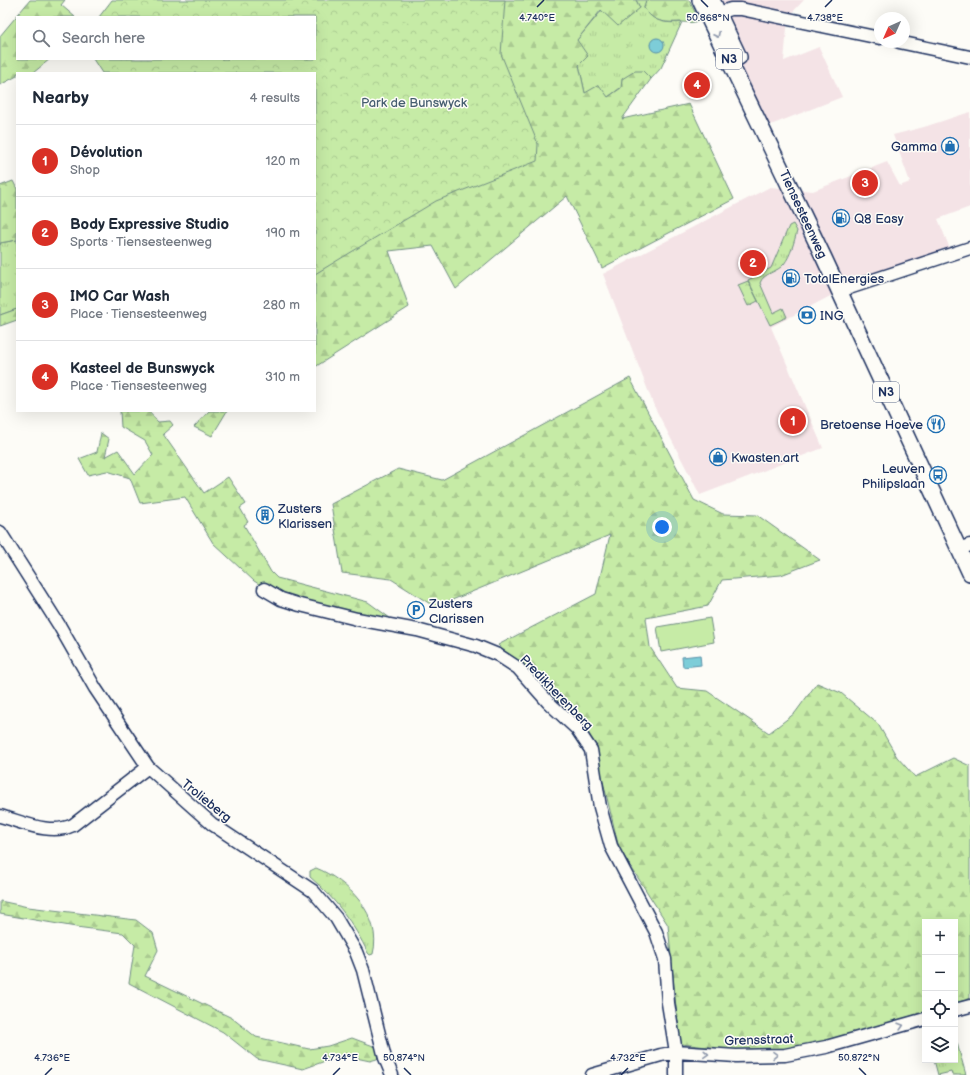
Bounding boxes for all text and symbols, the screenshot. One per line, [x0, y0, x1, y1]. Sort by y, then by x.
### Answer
text: 4.740°E [519, 12, 555, 24]
text: 50.868°N [686, 12, 730, 24]
text: 4.738°E [807, 12, 843, 24]
north arrow [874, 12, 910, 48]
search box [16, 16, 316, 60]
icon: search [30, 27, 52, 49]
text: Search here [62, 29, 145, 48]
one-way arrow [712, 31, 720, 38]
road number: N3 [716, 49, 742, 69]
pin: 4 [684, 70, 710, 100]
text: Nearby [32, 88, 89, 108]
text: 4 results [250, 90, 300, 106]
park label: Park de Bunswyck [361, 95, 468, 111]
shop icon: Gamma [940, 136, 960, 156]
place label: Gamma [891, 139, 937, 155]
text: Dévolution [70, 143, 143, 162]
text: 1 [42, 153, 48, 169]
text: 120 m [265, 153, 300, 169]
text: Shop [70, 162, 100, 178]
street label: Tiensesteenweg [776, 168, 831, 261]
pin: 3 [852, 168, 878, 198]
fuel station icon: Q8 Easy [831, 208, 851, 228]
place label: Q8 Easy [854, 211, 904, 227]
text: Body Expressive Studio [70, 215, 229, 234]
text: 2 [41, 225, 49, 241]
text: 190 m [266, 225, 300, 241]
text: Sports · Tiensesteenweg [70, 234, 212, 250]
pin: 2 [740, 248, 766, 278]
fuel station icon: TotalEnergies [781, 268, 801, 288]
place label: TotalEnergies [804, 271, 885, 287]
text: IMO Car Wash [70, 287, 170, 306]
text: 3 [41, 297, 49, 313]
text: 280 m [263, 297, 300, 313]
bank icon: ING [797, 305, 817, 325]
text: Place · Tiensesteenweg [70, 306, 207, 322]
place label: ING [820, 308, 844, 324]
text: Kasteel de Bunswyck [70, 359, 215, 378]
text: 4 [41, 369, 49, 385]
text: 310 m [265, 369, 300, 385]
text: Place · Tiensesteenweg [70, 378, 207, 394]
road number: N3 [873, 382, 899, 402]
pin: 1 [780, 406, 806, 436]
restaurant icon: Bretoense Hoeve [926, 414, 946, 434]
place label: Bretoense Hoeve [820, 417, 923, 433]
shop icon: Kwasten.art [708, 447, 728, 467]
place label: Kwasten.art [731, 450, 799, 466]
place label: Leuven Philipslaan [862, 461, 925, 492]
bus stop icon: Leuven Philipslaan [928, 465, 948, 485]
place label: Zusters Klarissen [277, 501, 332, 532]
building icon: Zusters Klarissen [255, 505, 275, 525]
your location [652, 517, 672, 537]
place label: Zusters Clarissen [428, 596, 484, 627]
parking icon: Zusters Clarissen [406, 600, 426, 620]
street label: Predikherenberg [516, 652, 596, 734]
street label: Trolieberg [178, 776, 235, 826]
map controls [922, 919, 958, 1063]
button: + [922, 919, 958, 955]
button: − [922, 955, 958, 991]
button: locate [922, 991, 958, 1027]
one-way arrow [898, 1022, 904, 1030]
button: layers [922, 1027, 958, 1063]
street label: Grensstraat [724, 1031, 794, 1049]
one-way arrow [703, 1050, 709, 1058]
one-way arrow [772, 1051, 778, 1059]
text: 4.736°E [34, 1052, 71, 1064]
text: 4.734°E [322, 1052, 358, 1064]
text: 50.874°N [383, 1052, 425, 1064]
text: 4.732°E [610, 1052, 646, 1064]
text: 50.872°N [838, 1052, 880, 1064]

